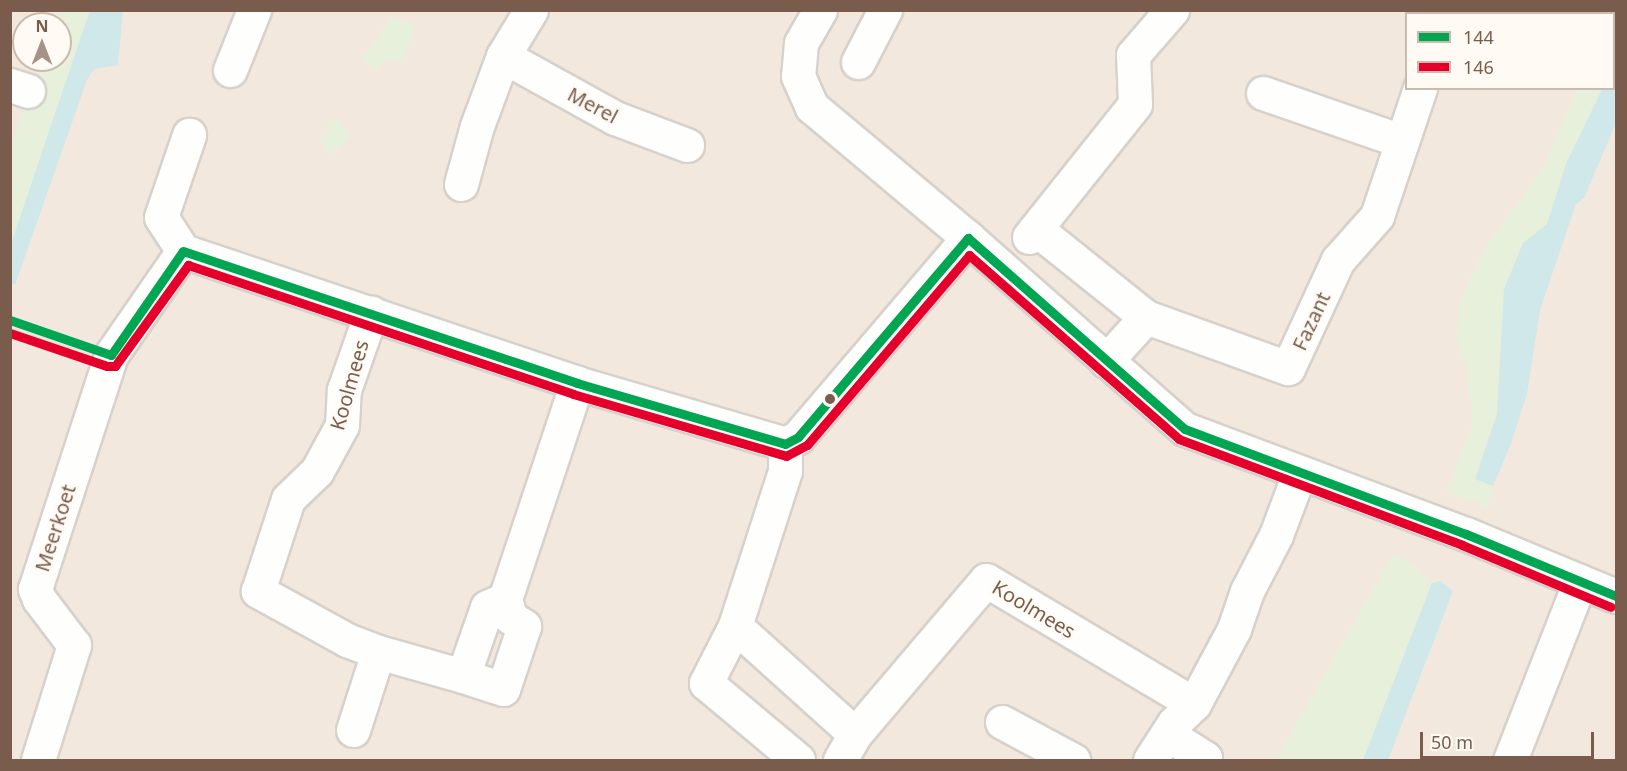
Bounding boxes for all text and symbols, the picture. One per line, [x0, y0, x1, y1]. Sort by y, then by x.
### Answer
north arrow [12, 12, 72, 72]
legend [1405, 12, 1615, 90]
text: N [35, 15, 49, 37]
text: 144 [1463, 25, 1494, 49]
text: 146 [1463, 55, 1494, 79]
street label: Merel [564, 82, 622, 128]
street label: Fazant [1287, 288, 1335, 354]
street label: Koolmees [325, 337, 373, 433]
unlabelled marker [824, 393, 836, 405]
street label: Meerkoet [30, 481, 80, 575]
street label: Koolmees [988, 575, 1080, 643]
scale bar [1423, 720, 1597, 758]
text: 50 m [1431, 730, 1473, 754]

